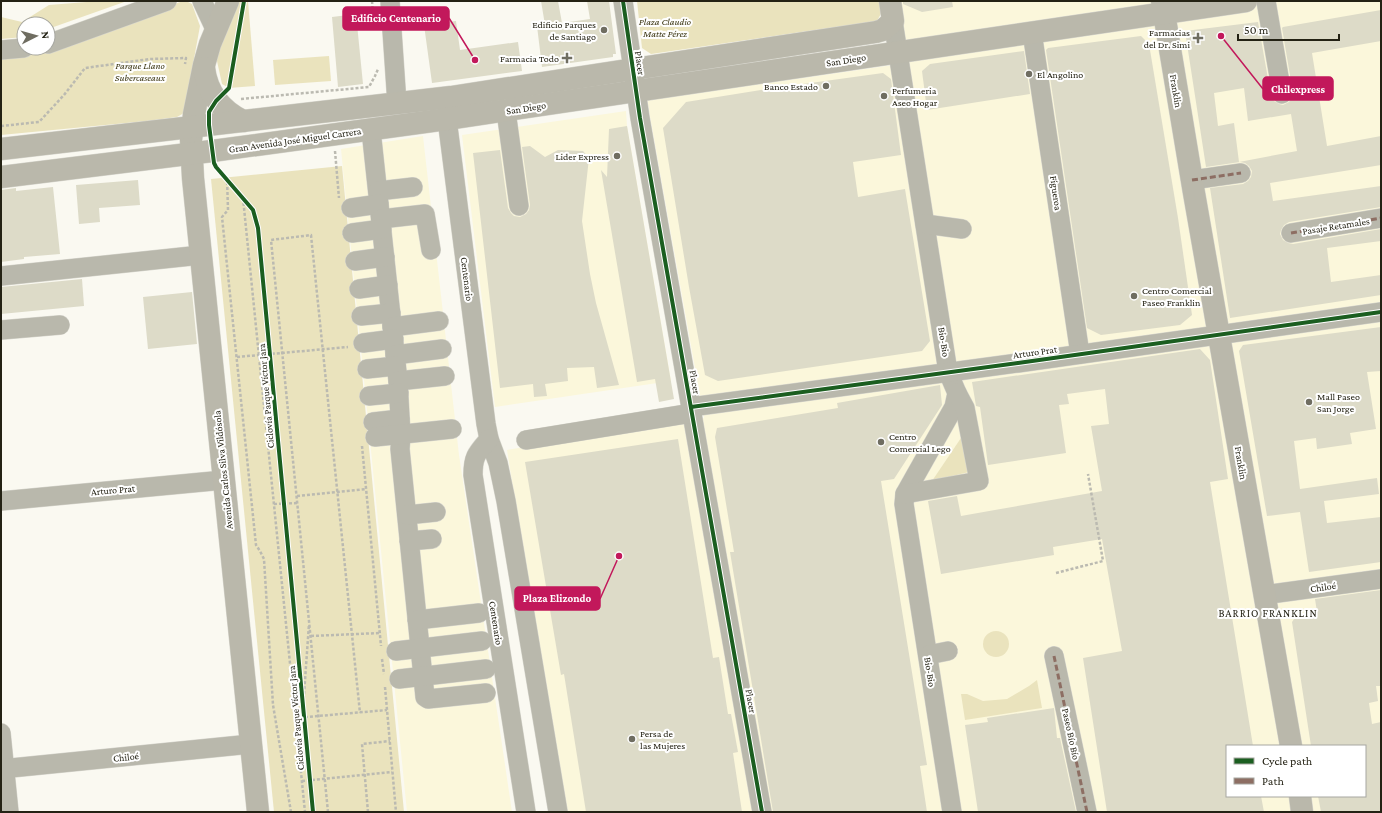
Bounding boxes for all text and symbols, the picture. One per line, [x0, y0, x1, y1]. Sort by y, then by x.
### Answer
callout: Edificio Centenario [343, 7, 449, 30]
text: Edificio Centenario [351, 12, 441, 24]
north arrow [16, 16, 56, 56]
park label: Plaza Claudio Matte Pérez [639, 16, 691, 39]
scale bar [1238, 16, 1339, 42]
place label: Edificio Parques de Santiago [532, 19, 596, 42]
text: 50 m [1244, 23, 1269, 37]
marker: Edificio Parques de Santiago [599, 25, 609, 35]
place label: Farmacias del Dr. Simi [1144, 27, 1190, 50]
text: N [40, 31, 52, 40]
marker: Farmacias del Dr. Simi [1193, 33, 1203, 43]
street label: Placer [633, 50, 647, 76]
street label: San Diego [825, 51, 867, 69]
place label: Farmacia Todo [500, 53, 559, 64]
marker: Farmacia Todo [562, 53, 572, 63]
park label: Parque Llano Subercaseaux [115, 60, 166, 83]
marker: El Angolino [1024, 69, 1034, 79]
place label: El Angolino [1037, 69, 1083, 80]
street label: Franklin [1168, 73, 1184, 109]
callout: Chilexpress [1263, 77, 1333, 100]
place label: Banco Estado [764, 81, 818, 92]
marker: Banco Estado [821, 81, 831, 91]
text: Chilexpress [1271, 83, 1326, 95]
place label: Perfumeria Aseo Hogar [892, 85, 938, 108]
marker: Perfumeria Aseo Hogar [879, 91, 889, 101]
street label: San Diego [505, 99, 547, 117]
street label: Gran Avenida José Miguel Carrera [228, 125, 362, 155]
place label: Lider Express [556, 151, 609, 162]
marker: Lider Express [612, 151, 622, 161]
street label: Figueroa [1048, 175, 1064, 211]
street label: Pasaje Retamales [1302, 215, 1371, 238]
street label: Centenario [459, 256, 475, 302]
place label: Centro Comercial Paseo Franklin [1142, 285, 1212, 308]
marker: Centro Comercial Paseo Franklin [1129, 291, 1139, 301]
street label: Bio-Bio [936, 326, 952, 358]
street label: Ciclovía Parque Víctor Jara [256, 343, 276, 449]
street label: Arturo Prat [1012, 343, 1058, 361]
street label: Placer [687, 369, 703, 395]
place label: Mall Paseo San Jorge [1317, 391, 1360, 414]
marker: Mall Paseo San Jorge [1304, 397, 1314, 407]
street label: Avenida Carlos Silva Vildósola [211, 410, 235, 530]
place label: Centro Comercial Lego [889, 431, 951, 454]
marker: Centro Comercial Lego [876, 437, 886, 447]
street label: Franklin [1233, 445, 1249, 481]
street label: Arturo Prat [90, 483, 136, 497]
street label: Chiloé [1309, 580, 1337, 594]
callout: Plaza Elizondo [515, 587, 600, 610]
text: Plaza Elizondo [523, 592, 592, 604]
street label: Centenario [487, 600, 505, 646]
district label: BARRIO FRANKLIN [1218, 607, 1318, 619]
street label: Bio-Bio [922, 656, 938, 688]
street label: Ciclovía Parque Víctor Jara [286, 665, 306, 771]
street label: Placer [743, 688, 759, 714]
street label: Paseo Bío Bío [1060, 707, 1082, 761]
place label: Persa de las Mujeres [640, 728, 685, 752]
marker: Persa de las Mujeres [627, 734, 637, 744]
legend [1226, 745, 1366, 797]
street label: Chiloé [113, 750, 140, 764]
text: Cycle path [1262, 754, 1313, 768]
text: Path [1262, 774, 1284, 788]

